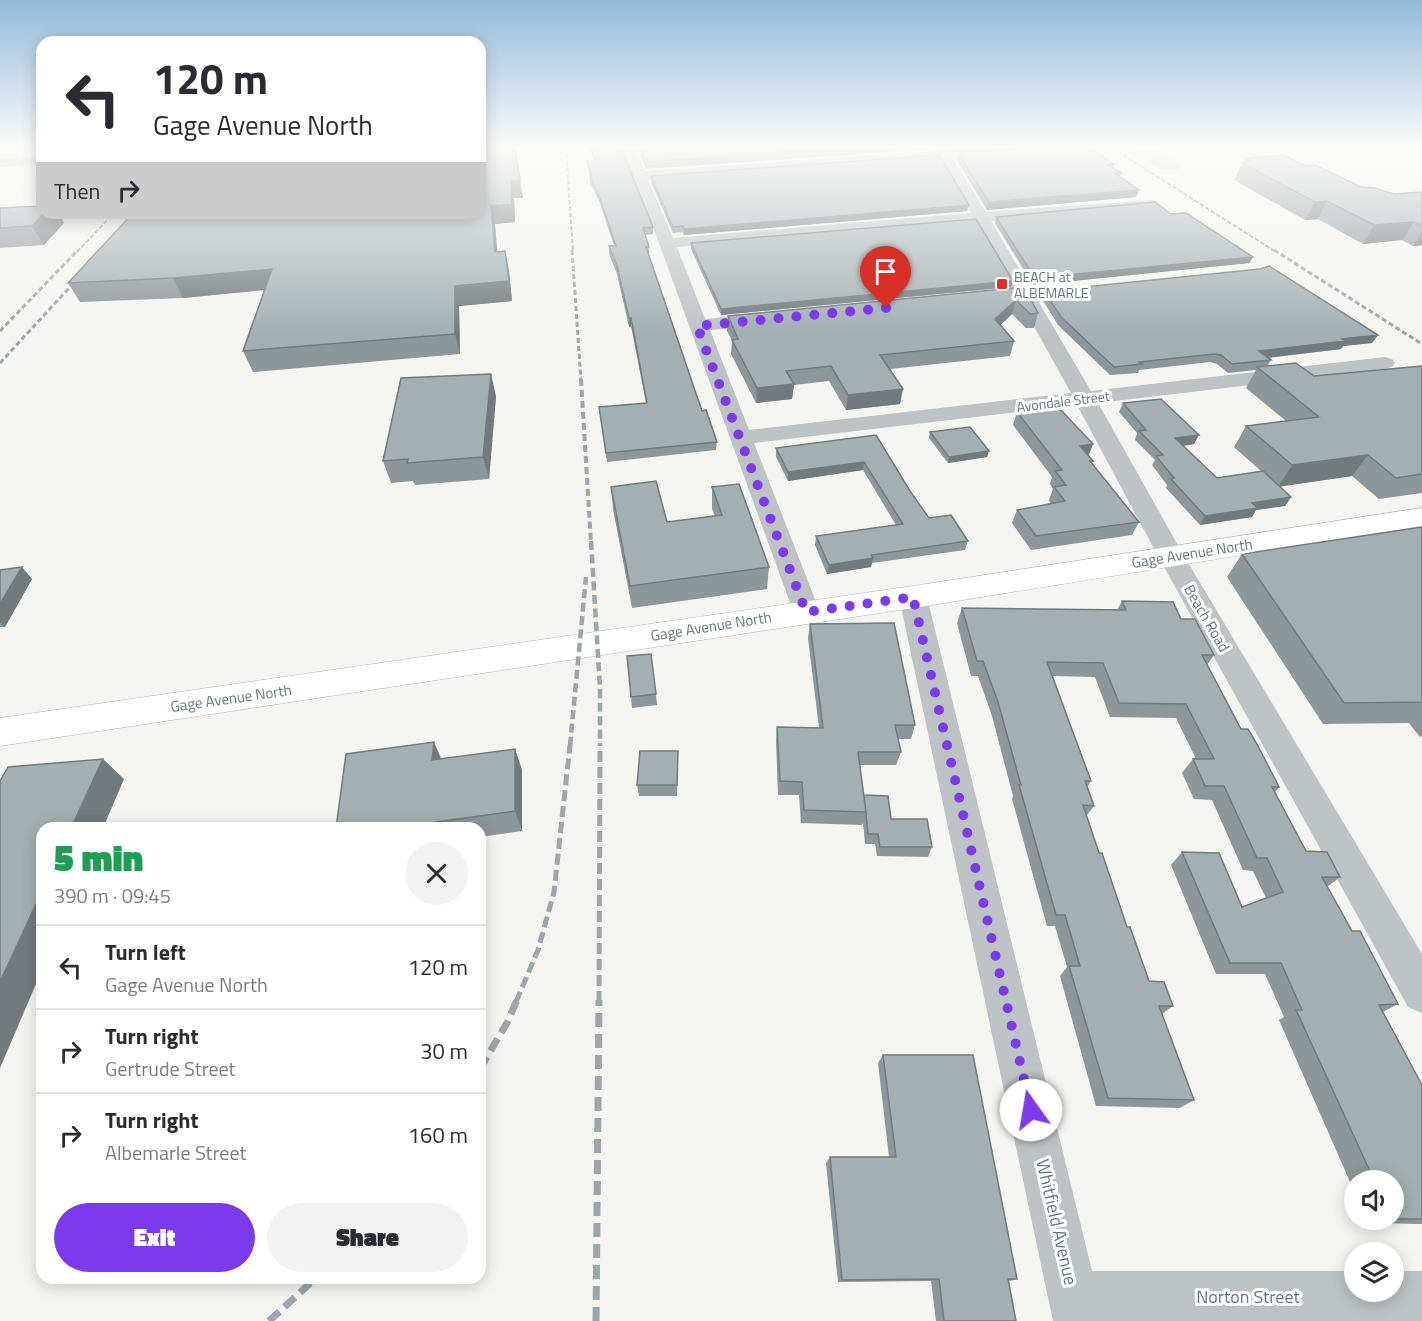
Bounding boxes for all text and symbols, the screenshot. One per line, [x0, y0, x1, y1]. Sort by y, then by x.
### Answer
text: 120 m [153, 46, 268, 110]
icon: left [54, 60, 132, 138]
text: Gage Avenue North [153, 104, 373, 145]
text: Then [54, 174, 100, 208]
icon: right [112, 174, 145, 207]
pin [860, 246, 911, 308]
icon: arrive [869, 255, 902, 288]
place label: BEACH at ALBEMARLE [1014, 266, 1089, 303]
marker: BEACH at ALBEMARLE [995, 277, 1009, 291]
street label: Avondale Street [1015, 385, 1111, 417]
street label: Gage Avenue North [1130, 532, 1254, 574]
street label: Beach Road [1178, 580, 1236, 656]
street label: Gage Avenue North [649, 605, 773, 647]
street label: Gage Avenue North [169, 678, 293, 718]
text: 5 min [54, 830, 143, 885]
button: close [405, 842, 468, 905]
text: 390 m · 09:45 [54, 880, 171, 911]
text: Turn left [105, 935, 186, 969]
text: 120 m [408, 950, 468, 984]
icon: left [54, 951, 87, 984]
text: Gage Avenue North [105, 969, 268, 1000]
text: Turn right [105, 1019, 199, 1053]
text: 30 m [420, 1034, 468, 1068]
icon: right [54, 1035, 87, 1068]
text: Gertrude Street [105, 1053, 236, 1084]
position arrow [999, 1078, 1063, 1142]
text: Turn right [105, 1103, 199, 1137]
text: 160 m [408, 1118, 468, 1152]
icon: right [54, 1119, 87, 1152]
text: Albemarle Street [105, 1137, 247, 1168]
street label: Whitfield Avenue [1029, 1156, 1085, 1288]
map controls [1344, 1170, 1404, 1302]
button: sound [1344, 1170, 1404, 1230]
button: Exit [54, 1203, 255, 1272]
button: Share [267, 1203, 468, 1272]
button: layers [1344, 1242, 1404, 1302]
street label: Norton Street [1196, 1283, 1301, 1310]

